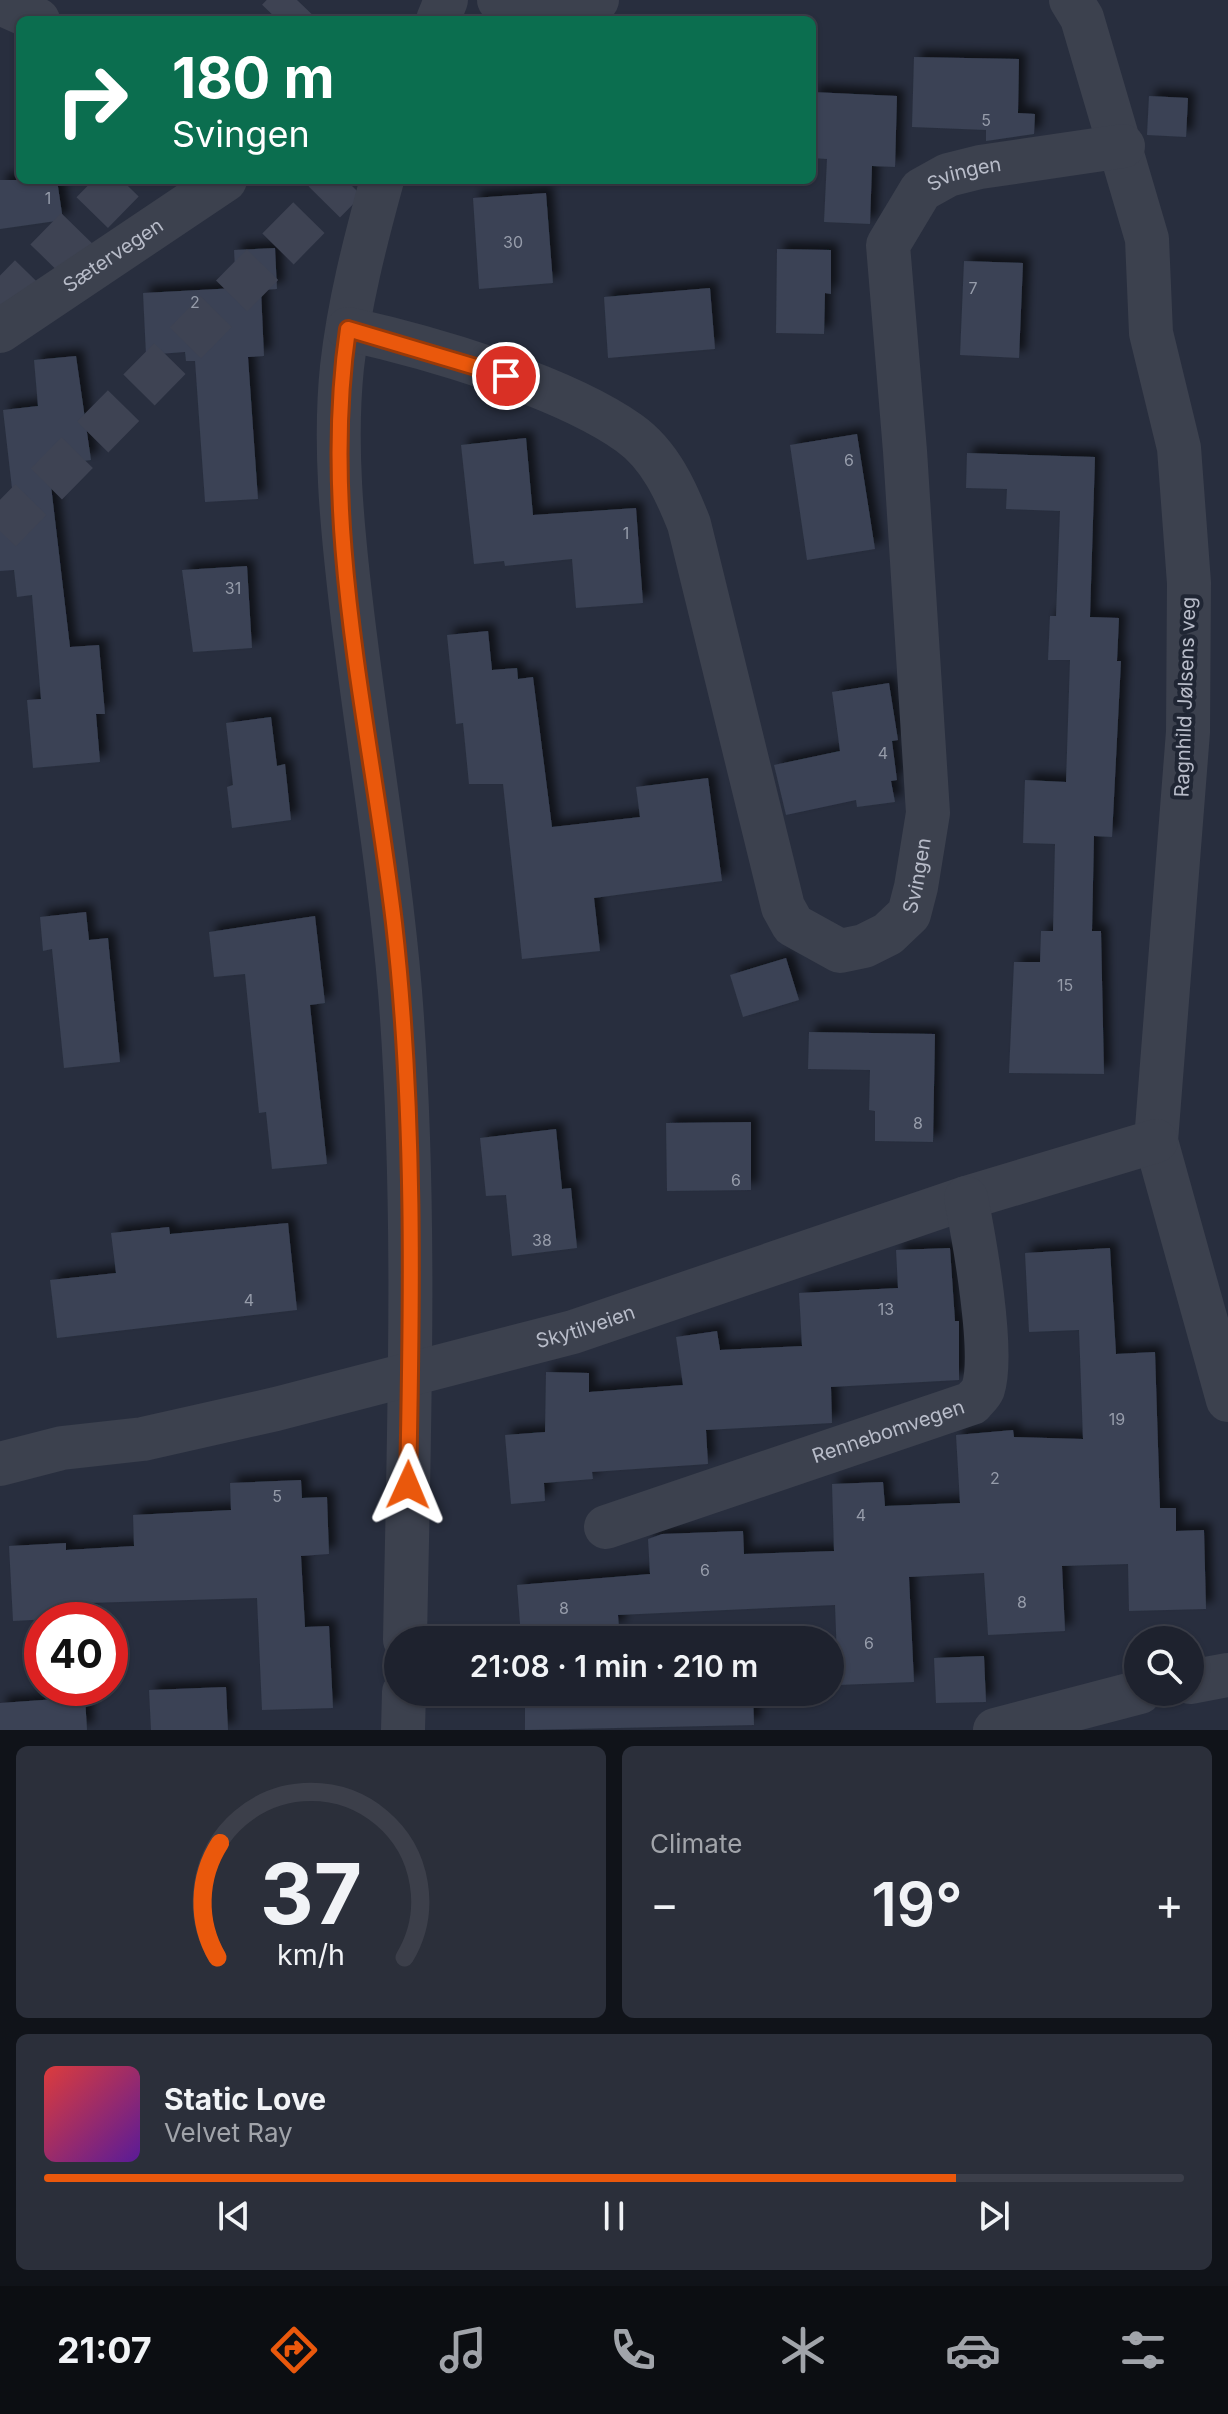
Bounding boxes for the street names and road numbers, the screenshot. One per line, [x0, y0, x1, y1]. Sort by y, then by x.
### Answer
street label: Svingen [923, 152, 1003, 196]
street label: Sætervegen [58, 213, 168, 297]
street label: Ragnhild Jølsens veg [1170, 596, 1200, 798]
street label: Svingen [898, 836, 936, 916]
street label: Skytilveien [533, 1300, 638, 1353]
street label: Rennebomvegen [809, 1394, 968, 1468]

